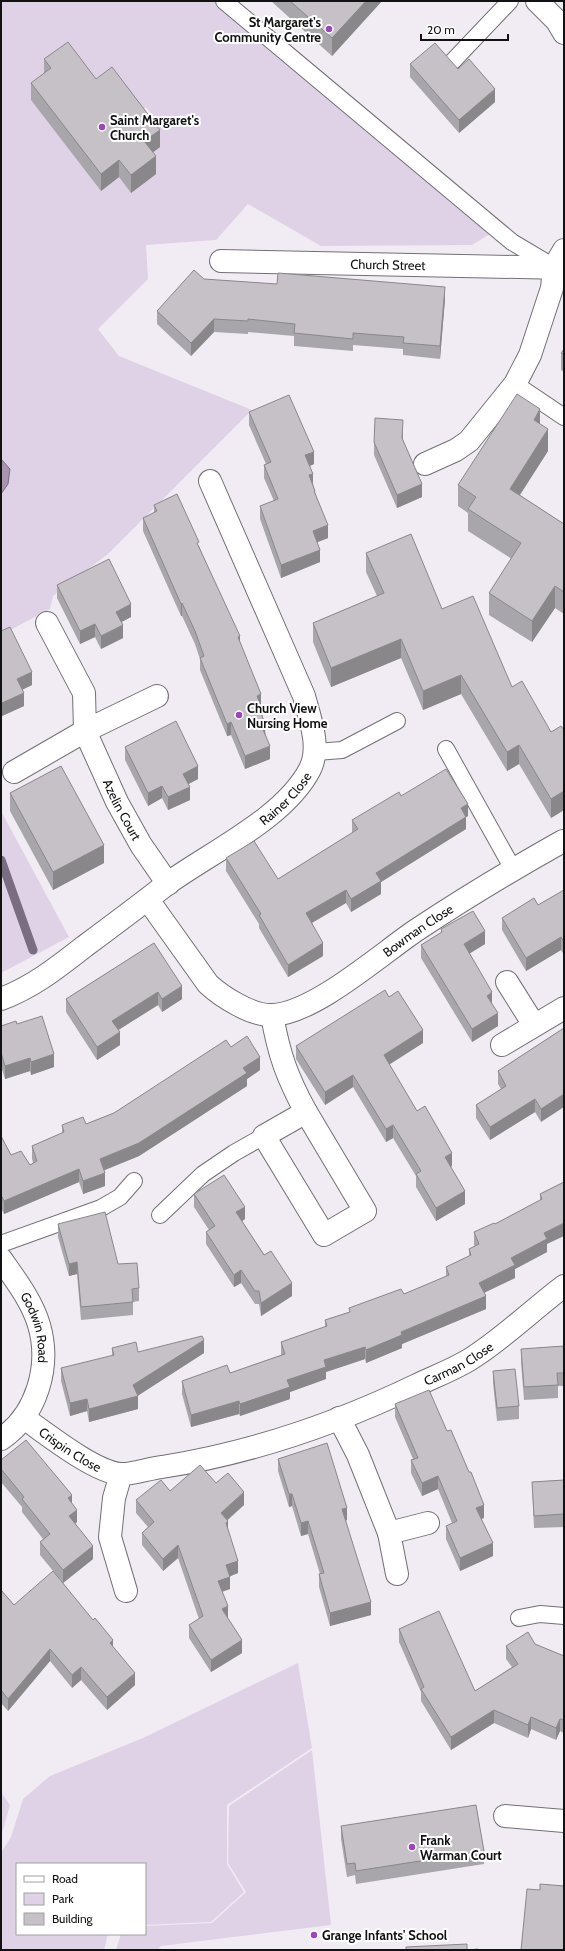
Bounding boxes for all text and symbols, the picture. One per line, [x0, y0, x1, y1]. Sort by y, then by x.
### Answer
place label: St Margaret's Community Centre [214, 14, 321, 45]
scale bar [421, 16, 508, 42]
text: 20 m [427, 22, 455, 37]
marker: St Margaret's Community Centre [324, 24, 334, 34]
place label: Saint Margaret's Church [110, 112, 200, 143]
marker: Saint Margaret's Church [97, 122, 107, 132]
street label: Church Street [350, 256, 426, 273]
place label: Church View Nursing Home [247, 700, 328, 731]
marker: Church View Nursing Home [234, 710, 244, 720]
street label: Rainer Close [256, 769, 315, 828]
street label: Azelin Court [100, 776, 145, 844]
street label: Bowman Close [379, 900, 456, 960]
street label: Godwin Road [17, 1289, 51, 1363]
street label: Carman Close [421, 1338, 496, 1389]
street label: Crispin Close [36, 1424, 104, 1475]
place label: Frank Warman Court [420, 1832, 502, 1863]
marker: Frank Warman Court [407, 1842, 417, 1852]
legend [16, 1863, 146, 1935]
text: Road [52, 1871, 78, 1886]
text: Park [52, 1891, 74, 1906]
text: Building [52, 1911, 94, 1926]
place label: Grange Infants' School [322, 1927, 448, 1943]
marker: Grange Infants' School [309, 1930, 319, 1940]

